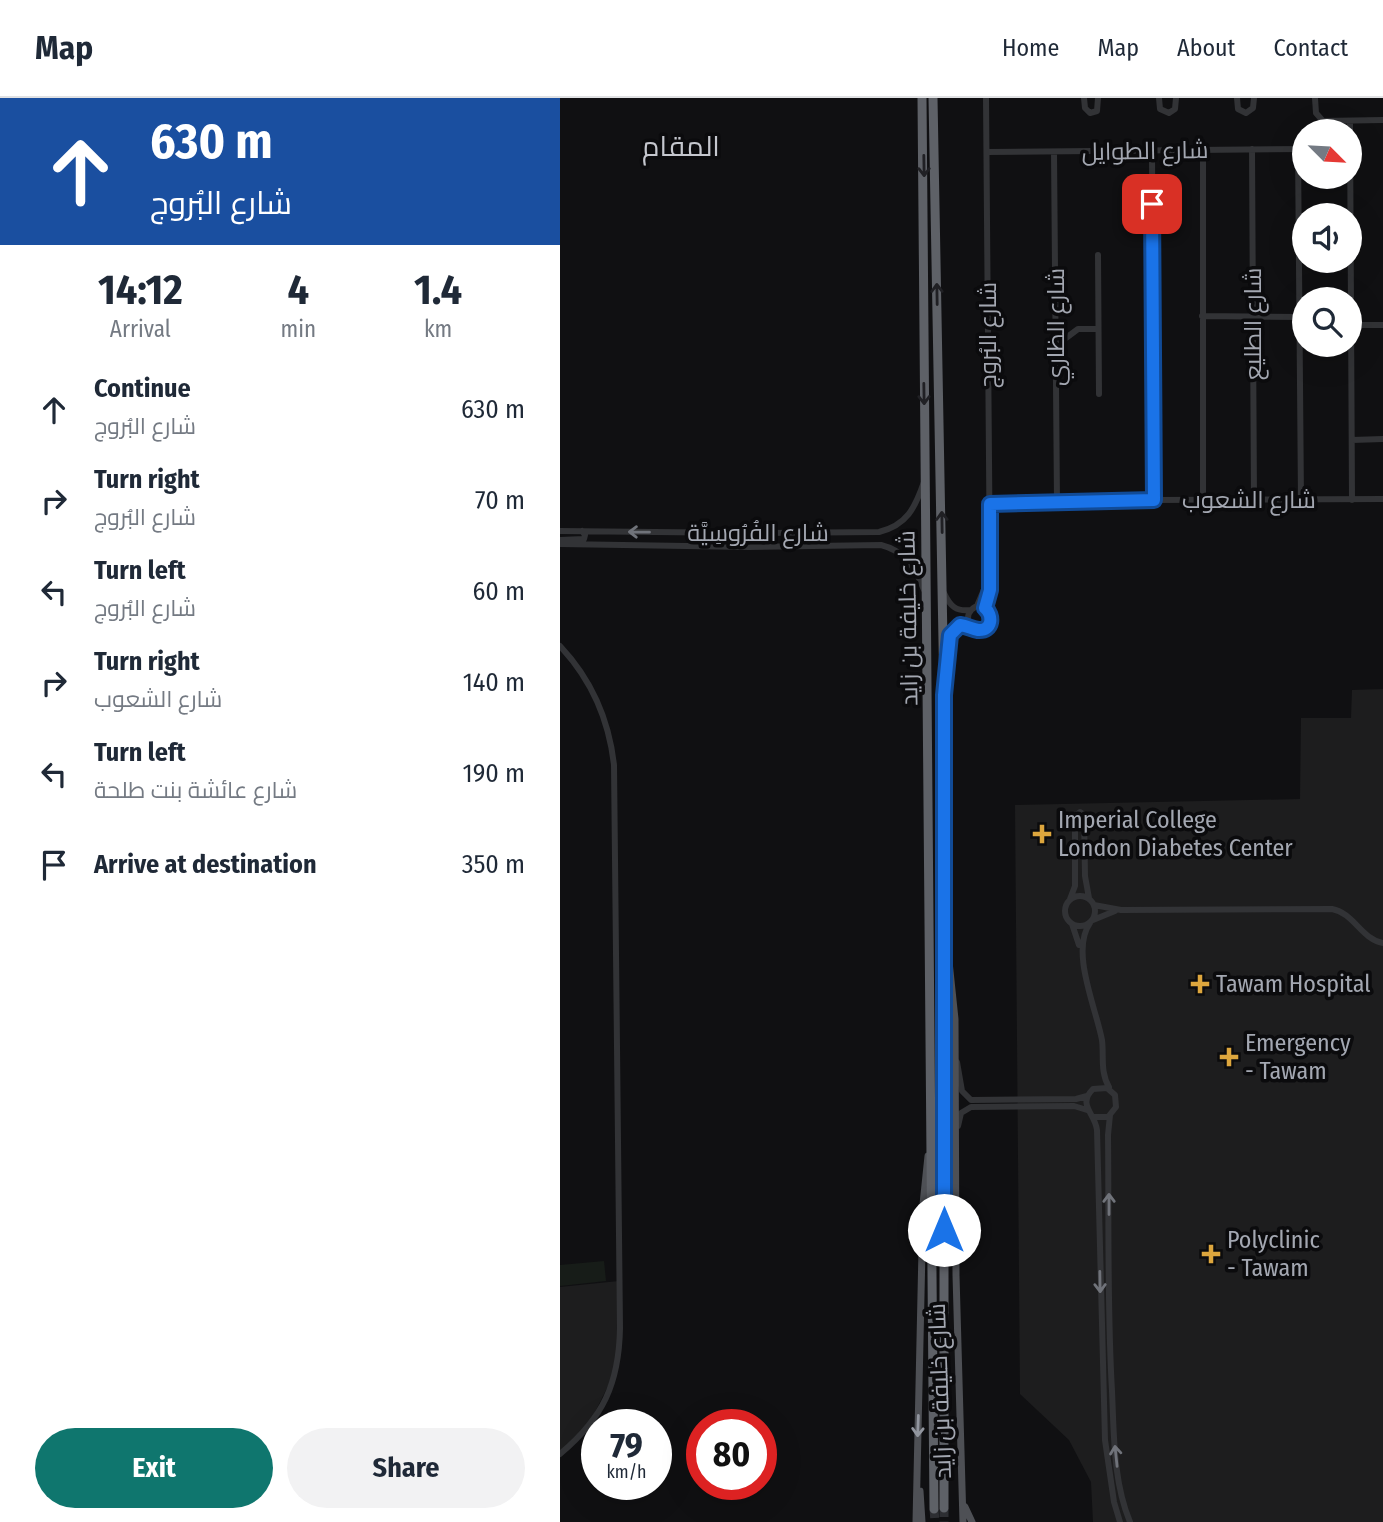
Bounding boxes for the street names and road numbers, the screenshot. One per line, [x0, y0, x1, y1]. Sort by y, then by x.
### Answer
street label: شارع الطوايل [1081, 136, 1209, 168]
street label: شارع الظاري [1042, 268, 1074, 386]
street label: شارع الطليع [1239, 268, 1269, 380]
street label: شارع البُروج [974, 282, 1004, 388]
street label: شارع الشعوب [1182, 486, 1316, 516]
street label: شارع الفُرُوسِيَّة [687, 519, 829, 549]
street label: شارع خليفة بن زايد [892, 530, 926, 706]
street label: شارع خليفة بن زايد [923, 1303, 959, 1479]

